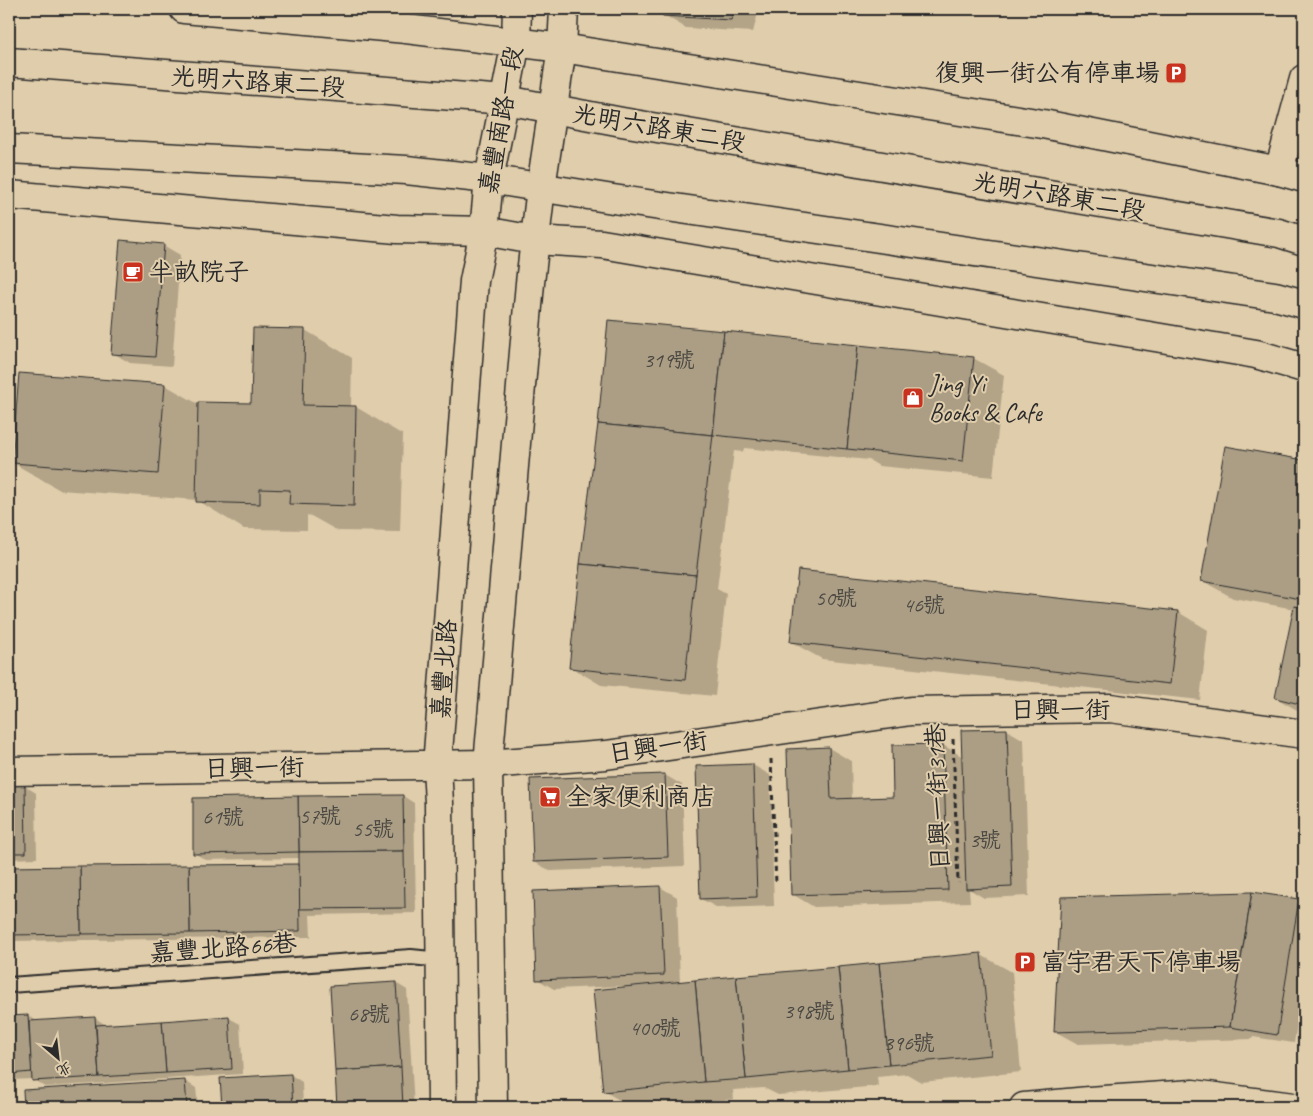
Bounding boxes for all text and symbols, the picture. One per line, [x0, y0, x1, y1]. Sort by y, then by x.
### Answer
street label: 嘉豐南路一段 [472, 43, 530, 197]
place label: 復興一街公有停車場 [935, 57, 1160, 89]
street label: 光明六路東二段 [170, 60, 346, 104]
parking icon: 復興一街公有停車場 [1164, 61, 1188, 85]
street label: 光明六路東二段 [570, 97, 748, 159]
street label: 光明六路東二段 [970, 165, 1148, 227]
place label: 半畝院子 [149, 256, 249, 288]
cafe icon: 半畝院子 [121, 260, 145, 284]
house number: 319號 [643, 346, 695, 374]
place label: Jing Yi Books & Cafe [928, 368, 1044, 429]
shop icon: Jing Yi Books & Cafe [901, 386, 925, 410]
house number: 50號 [815, 584, 857, 612]
house number: 46號 [903, 591, 945, 619]
street label: 嘉豐北路 [425, 618, 463, 720]
street label: 日興一街 [1010, 694, 1110, 726]
street label: 日興一街31巷 [919, 723, 957, 871]
street label: 日興一街 [606, 724, 710, 770]
street label: 日興一街 [204, 751, 304, 785]
place label: 全家便利商店 [566, 781, 716, 813]
supermarket icon: 全家便利商店 [538, 785, 562, 809]
house number: 57號 [299, 802, 341, 830]
house number: 61號 [202, 803, 244, 831]
house number: 55號 [352, 815, 394, 843]
house number: 3號 [969, 826, 1001, 854]
street label: 嘉豐北路66巷 [148, 927, 298, 969]
place label: 富宇君天下停車場 [1041, 946, 1241, 978]
parking icon: 富宇君天下停車場 [1013, 950, 1037, 974]
house number: 398號 [783, 997, 835, 1025]
house number: 68號 [348, 1000, 390, 1028]
house number: 400號 [629, 1014, 681, 1042]
house number: 396號 [883, 1029, 935, 1057]
north arrow [32, 1034, 82, 1084]
text: 北 [54, 1058, 74, 1080]

